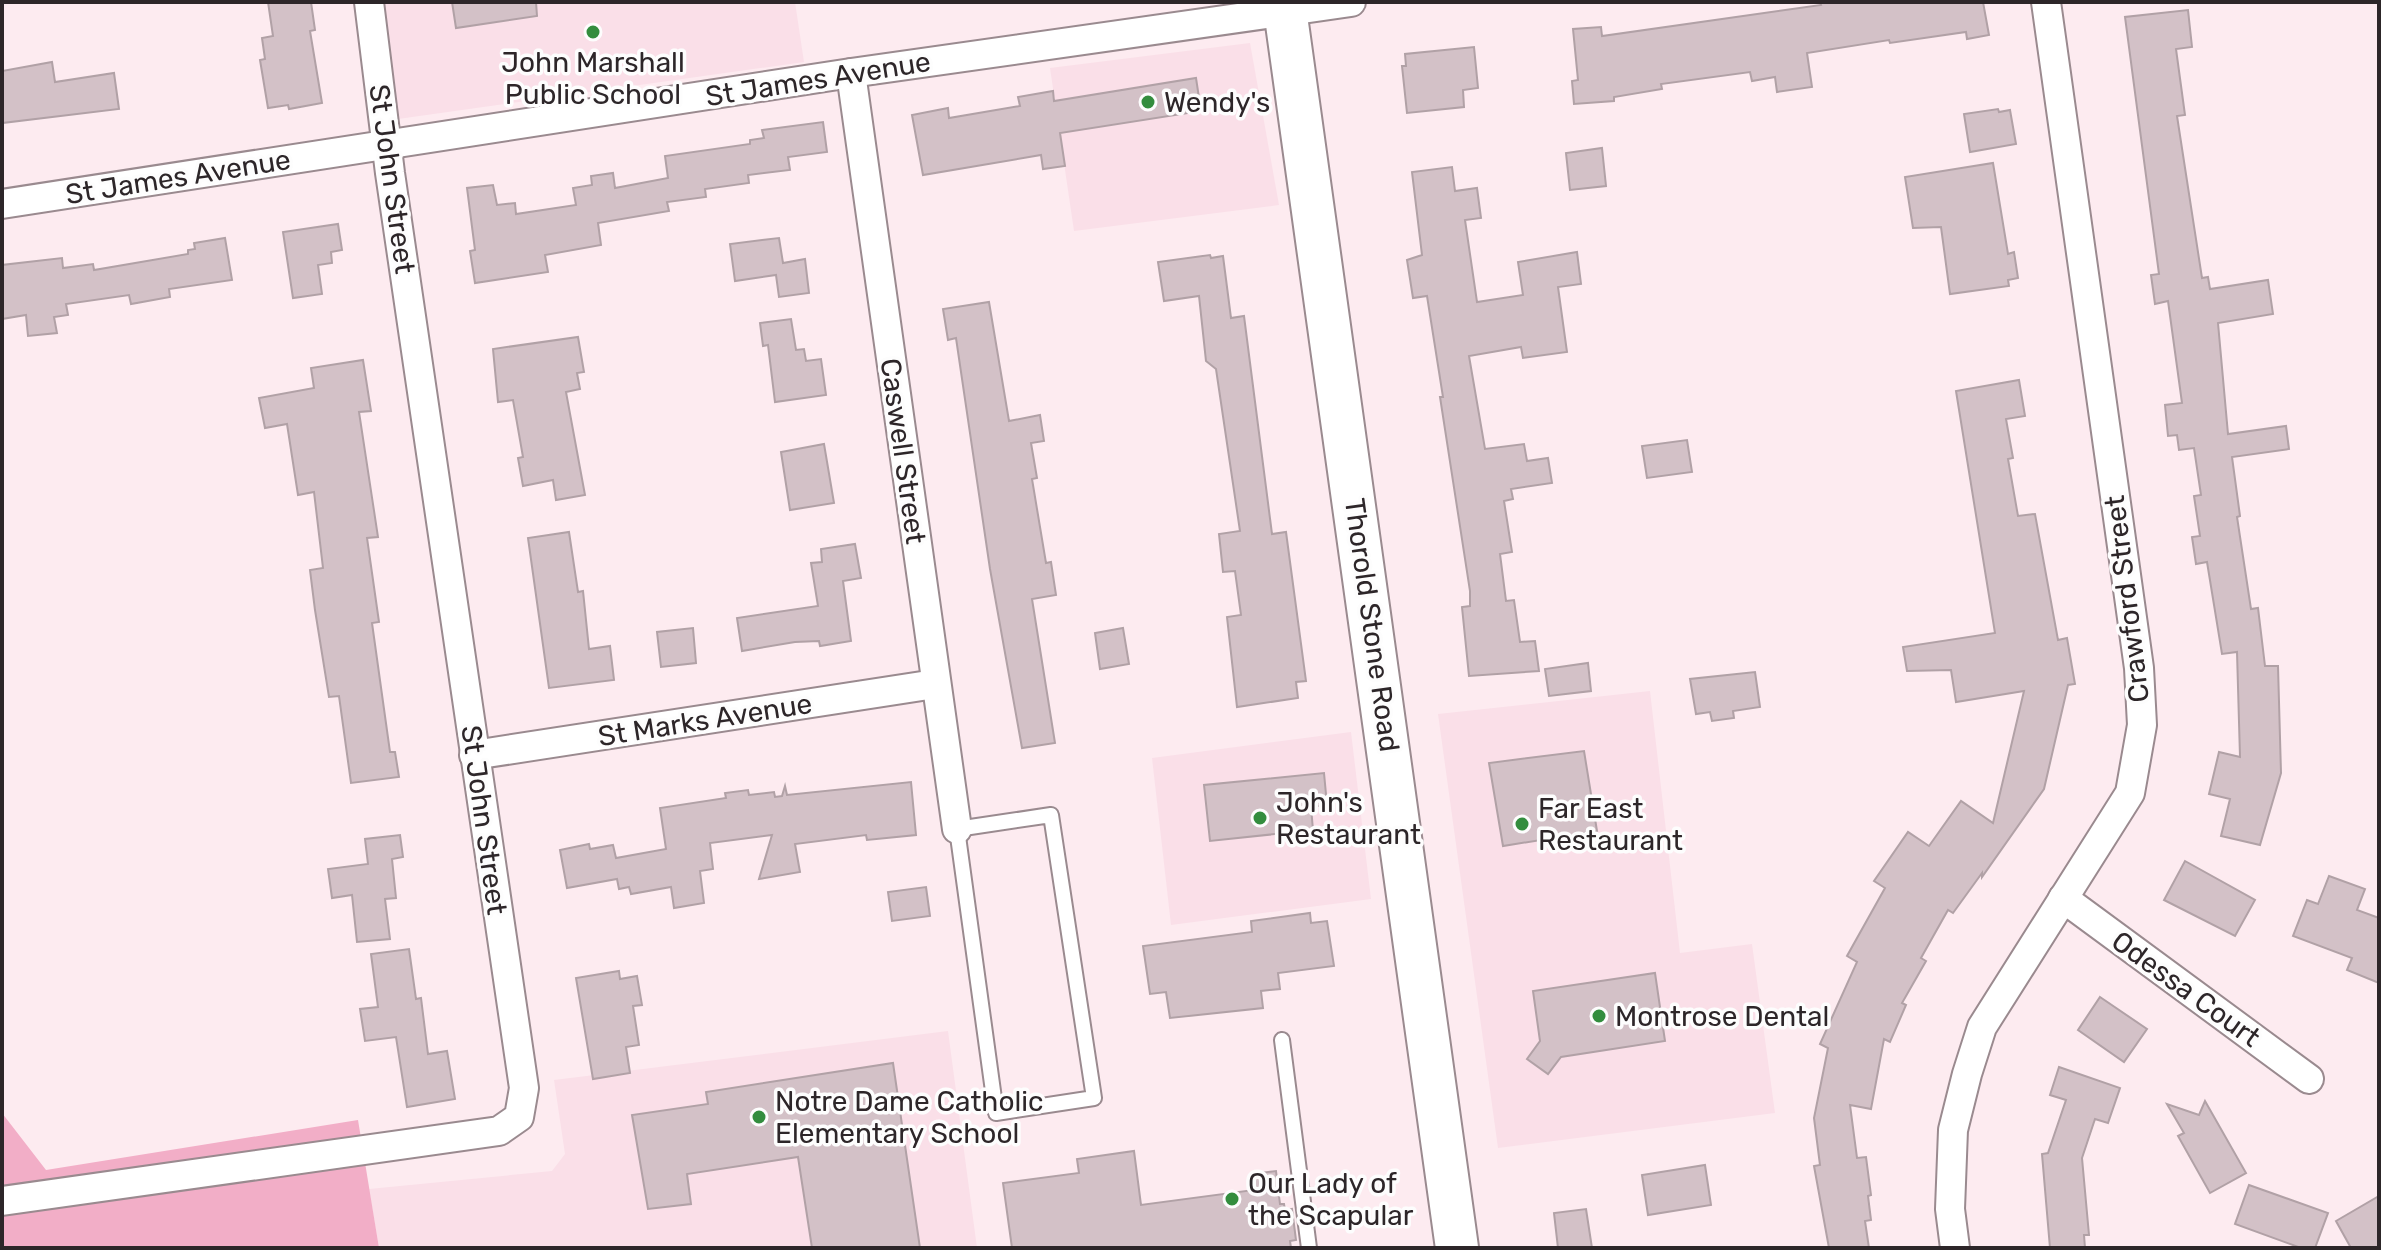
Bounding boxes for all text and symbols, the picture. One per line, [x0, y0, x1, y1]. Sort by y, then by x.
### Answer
marker: John Marshall Public School [584, 23, 602, 41]
street label: St James Avenue [703, 45, 933, 113]
place label: John Marshall Public School [501, 46, 685, 111]
street label: St John Street [362, 82, 422, 276]
place label: Wendy's [1164, 86, 1270, 119]
marker: Wendy's [1139, 93, 1157, 111]
street label: St James Avenue [63, 143, 293, 211]
street label: Caswell Street [874, 356, 932, 546]
street label: Crawford Street [2098, 494, 2156, 704]
street label: Thorold Stone Road [1338, 496, 1406, 754]
street label: St Marks Avenue [596, 687, 814, 753]
street label: St John Street [454, 723, 514, 917]
place label: John's Restaurant [1276, 786, 1421, 851]
place label: Far East Restaurant [1538, 792, 1683, 857]
marker: John's Restaurant [1251, 809, 1269, 827]
marker: Far East Restaurant [1513, 815, 1531, 833]
street label: Odessa Court [2105, 924, 2267, 1054]
place label: Montrose Dental [1615, 1000, 1829, 1033]
marker: Montrose Dental [1590, 1007, 1608, 1025]
place label: Notre Dame Catholic Elementary School [775, 1085, 1044, 1150]
marker: Notre Dame Catholic Elementary School [750, 1108, 768, 1126]
place label: Our Lady of the Scapular [1248, 1167, 1414, 1232]
marker: Our Lady of the Scapular [1223, 1190, 1241, 1208]

